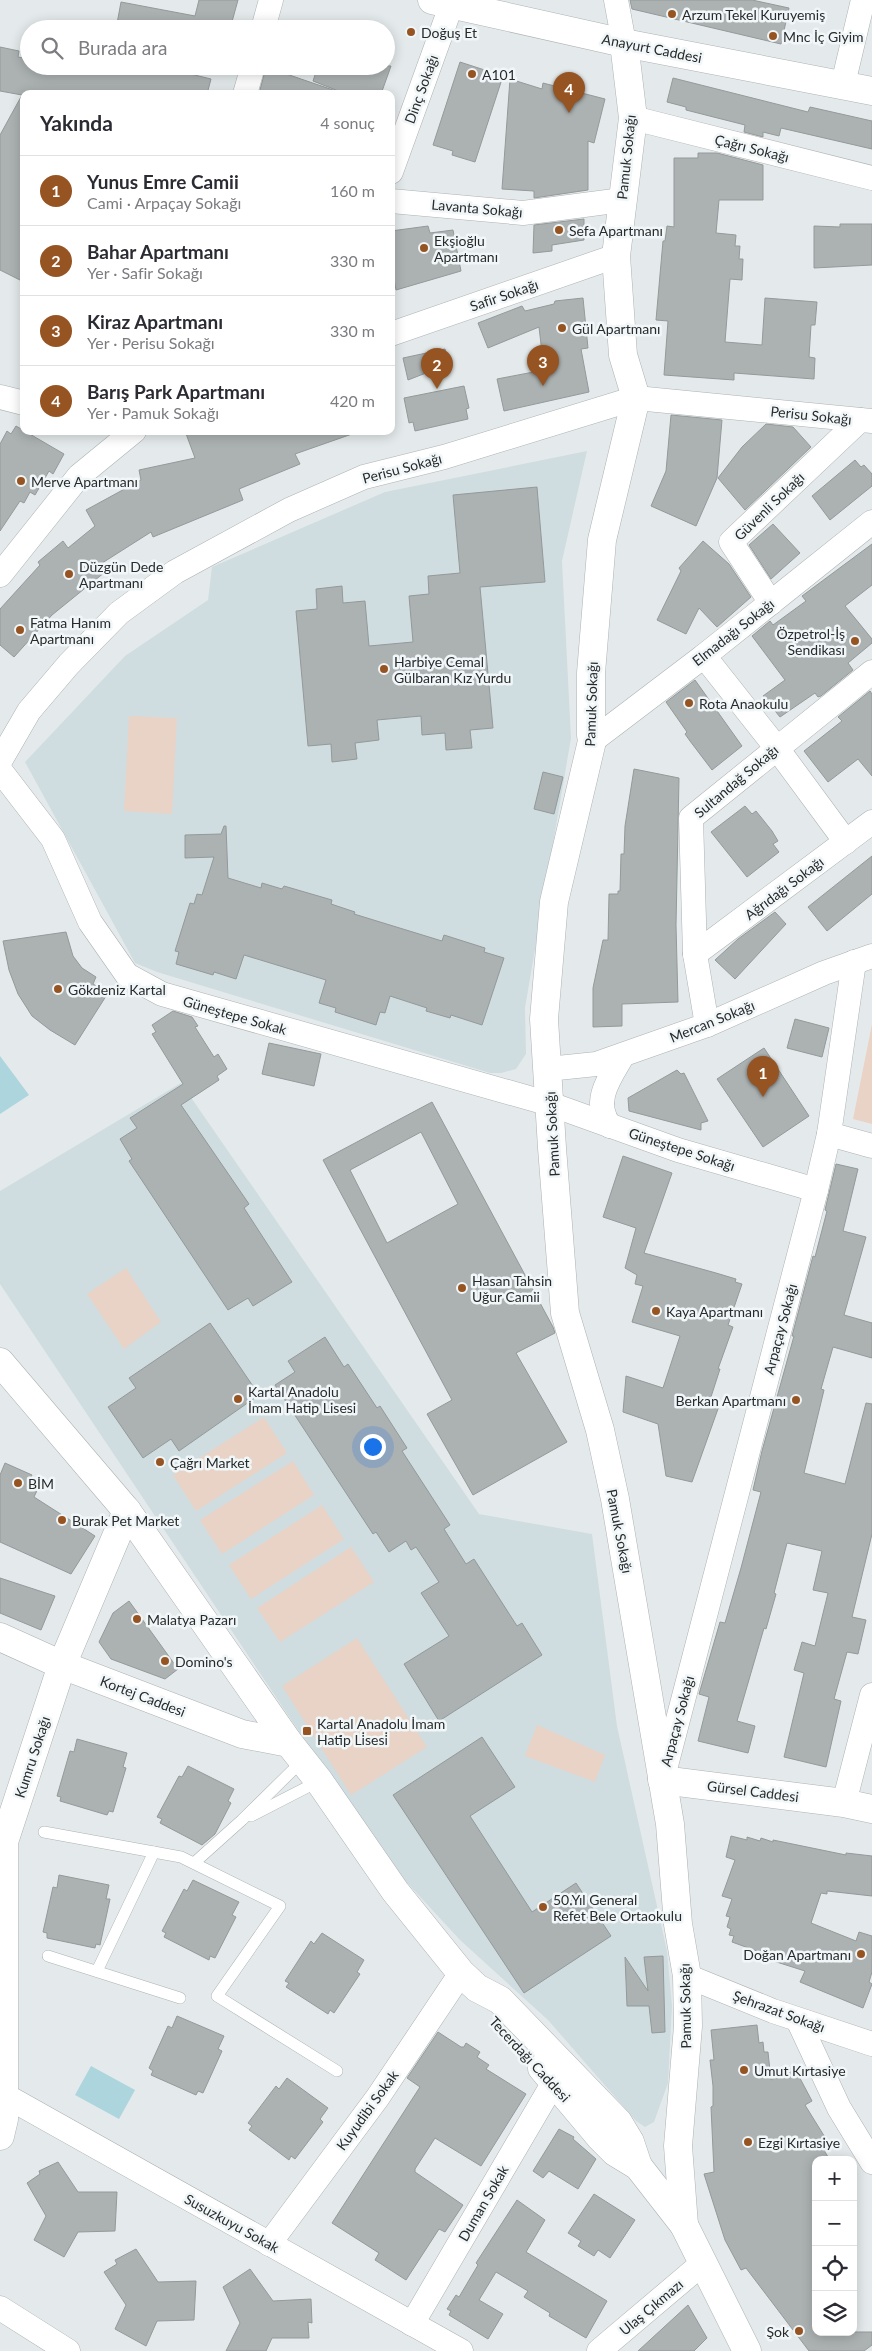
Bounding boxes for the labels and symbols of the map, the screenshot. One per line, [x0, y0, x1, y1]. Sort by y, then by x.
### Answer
place label: Arzum Tekel Kuruyemiş [682, 6, 825, 23]
marker: Arzum Tekel Kuruyemiş [666, 8, 678, 20]
place label: Doğuş Et [421, 24, 477, 41]
marker: Doğuş Et [405, 26, 417, 38]
place label: Mnc İç Giyim [783, 28, 864, 45]
street label: Anayurt Caddesi [601, 30, 703, 66]
marker: Mnc İç Giyim [767, 30, 779, 42]
street label: Dinç Sokağı [401, 52, 441, 126]
place label: A101 [482, 66, 516, 83]
marker: A101 [466, 68, 478, 80]
pin: 4 [553, 72, 585, 113]
street label: Pamuk Sokağı [613, 114, 639, 200]
street label: Çağrı Sokağı [713, 131, 791, 165]
street label: Lavanta Sokağı [431, 196, 523, 220]
place label: Sefa Apartmanı [569, 222, 663, 239]
marker: Sefa Apartmanı [553, 224, 565, 236]
place label: Ekşioğlu Apartmanı [434, 232, 498, 265]
marker: Ekşioğlu Apartmanı [418, 242, 430, 254]
street label: Safir Sokağı [468, 275, 540, 315]
place label: Gül Apartmanı [572, 320, 660, 337]
marker: Gül Apartmanı [556, 322, 568, 334]
pin: 3 [527, 345, 559, 386]
pin: 2 [421, 348, 453, 389]
street label: Perisu Sokağı [770, 402, 852, 428]
street label: Perisu Sokağı [360, 449, 444, 487]
street label: Güvenli Sokağı [731, 468, 807, 544]
place label: Merve Apartmanı [31, 473, 138, 490]
marker: Merve Apartmanı [15, 475, 27, 487]
place label: Düzgün Dede Apartmanı [79, 558, 163, 591]
marker: Düzgün Dede Apartmanı [63, 568, 75, 580]
street label: Elmadağı Sokağı [689, 595, 777, 669]
place label: Fatma Hanım Apartmanı [30, 614, 111, 647]
marker: Fatma Hanım Apartmanı [14, 624, 26, 636]
place label: Özpetrol-İş Sendikası [776, 625, 845, 658]
marker: Özpetrol-İş Sendikası [849, 635, 861, 647]
place label: Harbiye Cemal Gülbaran Kız Yurdu [394, 653, 511, 686]
street label: Pamuk Sokağı [581, 661, 601, 747]
marker: Harbiye Cemal Gülbaran Kız Yurdu [378, 663, 390, 675]
place label: Rota Anaokulu [699, 695, 788, 712]
marker: Rota Anaokulu [683, 697, 695, 709]
street label: Sultandağ Sokağı [691, 741, 781, 821]
street label: Ağrıdağı Sokağı [741, 853, 827, 923]
place label: Gökdeniz Kartal [68, 981, 166, 998]
marker: Gökdeniz Kartal [52, 983, 64, 995]
street label: Güneştepe Sokak [181, 992, 290, 1038]
street label: Mercan Sokağı [667, 996, 757, 1046]
pin: 1 [747, 1056, 779, 1097]
street label: Pamuk Sokağı [541, 1091, 563, 1177]
street label: Güneştepe Sokağı [627, 1124, 737, 1174]
place label: Hasan Tahsin Uğur Camii [472, 1272, 552, 1305]
marker: Hasan Tahsin Uğur Camii [456, 1282, 468, 1294]
street label: Arpaçay Sokağı [760, 1282, 800, 1376]
place label: Kaya Apartmanı [666, 1303, 763, 1320]
marker: Kaya Apartmanı [650, 1305, 662, 1317]
place label: Kartal Anadolu İmam Hatip Lisesi [248, 1383, 356, 1416]
place label: Berkan Apartmanı [676, 1392, 786, 1409]
marker: Kartal Anadolu İmam Hatip Lisesi [232, 1393, 244, 1405]
marker: Berkan Apartmanı [790, 1394, 802, 1406]
your location [360, 1434, 386, 1460]
place label: Çağrı Market [170, 1454, 250, 1471]
marker: Çağrı Market [154, 1456, 166, 1468]
place label: BİM [28, 1475, 54, 1492]
marker: BİM [12, 1477, 24, 1489]
street label: Pamuk Sokağı [604, 1487, 636, 1575]
place label: Burak Pet Market [72, 1512, 179, 1529]
marker: Burak Pet Market [56, 1514, 68, 1526]
place label: Malatya Pazarı [147, 1611, 236, 1628]
marker: Malatya Pazarı [131, 1613, 143, 1625]
place label: Domino's [175, 1653, 233, 1670]
marker: Domino's [159, 1655, 171, 1667]
street label: Kortej Caddesi [98, 1672, 188, 1720]
street label: Arpaçay Sokağı [657, 1674, 697, 1768]
street label: Kumru Sokağı [11, 1714, 53, 1800]
place label: Kartal Anadolu İmam Hati̇p Li̇sesi̇ [317, 1715, 445, 1748]
marker: Kartal Anadolu İmam Hati̇p Li̇sesi̇ [301, 1725, 313, 1737]
street label: Gürsel Caddesi [706, 1777, 800, 1805]
place label: 50.Yıl General Refet Bele Ortaokulu [553, 1891, 682, 1924]
marker: 50.Yıl General Refet Bele Ortaokulu [537, 1901, 549, 1913]
place label: Doğan Apartmanı [743, 1946, 851, 1963]
marker: Doğan Apartmanı [855, 1948, 867, 1960]
street label: Pamuk Sokağı [676, 1963, 694, 2049]
street label: Şehrazat Sokağı [731, 1986, 827, 2036]
street label: Tecerdağı Caddesi [486, 2013, 574, 2105]
place label: Umut Kırtasiye [754, 2062, 846, 2079]
marker: Umut Kırtasiye [738, 2064, 750, 2076]
street label: Kuyudibi Sokak [332, 2066, 402, 2153]
place label: Ezgi Kırtasiye [758, 2134, 840, 2151]
marker: Ezgi Kırtasiye [742, 2136, 754, 2148]
street label: Duman Sokak [454, 2161, 512, 2244]
street label: Susuzkuyu Sokak [182, 2190, 283, 2256]
street label: Ulaş Çıkmazı [616, 2275, 686, 2339]
place label: Şok [766, 2323, 790, 2340]
marker: Şok [793, 2325, 805, 2337]

